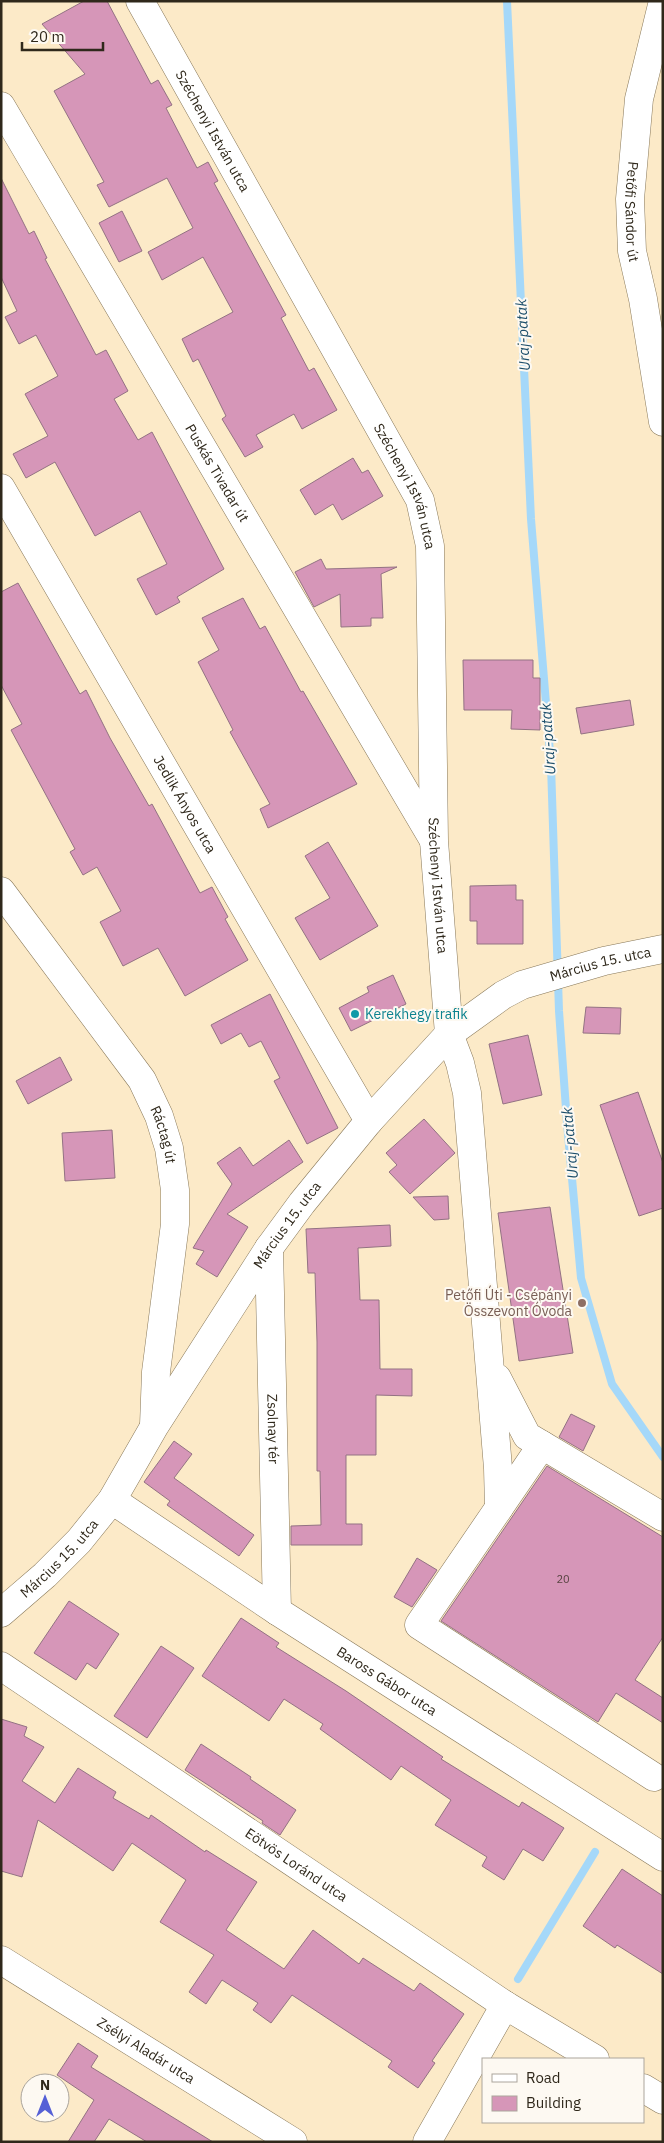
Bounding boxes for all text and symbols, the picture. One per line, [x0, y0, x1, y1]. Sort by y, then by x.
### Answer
scale bar [22, 20, 104, 52]
text: 20 m [30, 27, 65, 46]
street label: Széchenyi István utca [172, 67, 254, 195]
street label: Petőfi Sándor út [621, 161, 643, 264]
water label: Uraj-patak [511, 298, 534, 372]
street label: Széchenyi István utca [370, 420, 440, 551]
street label: Puskás Tivadar út [181, 421, 253, 525]
water label: Uraj-patak [535, 702, 559, 776]
street label: Jedlik Ányos utca [150, 752, 221, 857]
street label: Széchenyi István utca [425, 817, 452, 955]
street label: Március 15. utca [548, 943, 653, 985]
place label: Kerekhegy trafik [365, 1005, 468, 1023]
marker: Kerekhegy trafik [349, 1008, 361, 1020]
street label: Ráctag út [146, 1103, 180, 1165]
water label: Uraj-patak [557, 1106, 582, 1180]
street label: Március 15. utca [249, 1177, 325, 1272]
place label: Petőfi Úti - Csépányi Összevont Óvoda [445, 1285, 573, 1320]
marker: Petőfi Úti - Csépányi Összevont Óvoda [576, 1297, 588, 1309]
street label: Zsolnay tér [263, 1394, 283, 1464]
street label: Március 15. utca [16, 1515, 102, 1601]
house number: 20 [556, 1572, 570, 1586]
street label: Baross Gábor utca [333, 1642, 441, 1720]
street label: Eötvös Loránd utca [242, 1824, 351, 1906]
street label: Zsélyi Aladár utca [94, 2013, 199, 2088]
legend [482, 2058, 644, 2123]
text: Road [526, 2068, 561, 2087]
north arrow [20, 2073, 70, 2123]
text: N [40, 2076, 50, 2094]
text: Building [526, 2093, 581, 2112]

